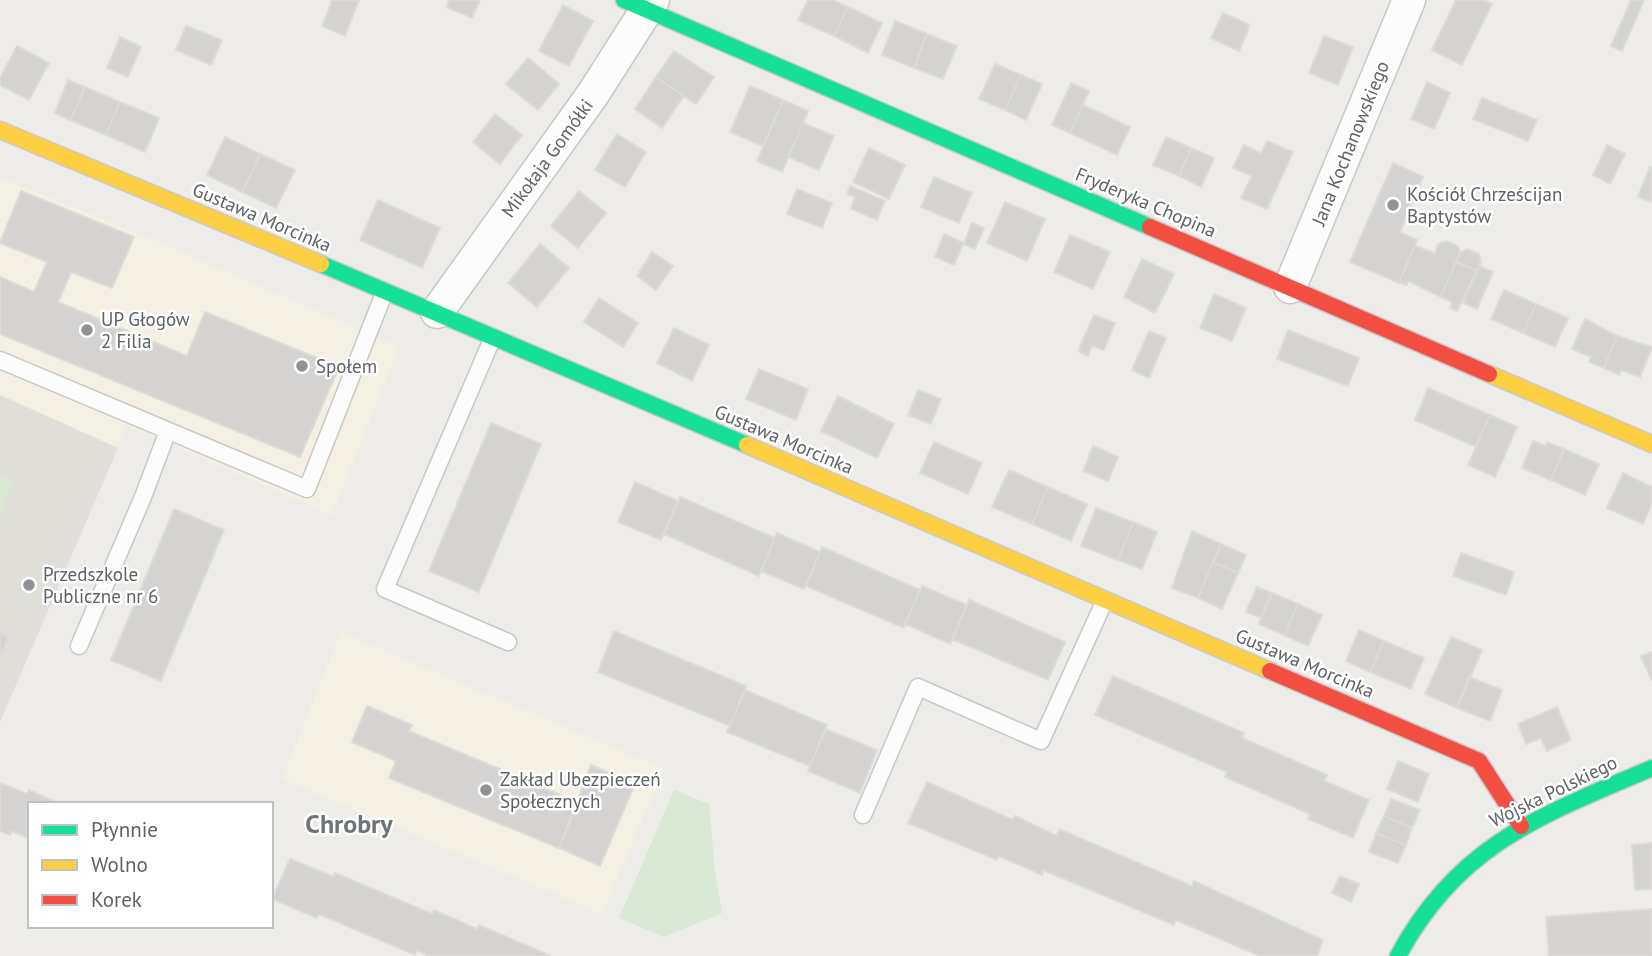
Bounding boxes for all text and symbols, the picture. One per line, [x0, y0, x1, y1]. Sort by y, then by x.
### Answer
street label: Jana Kochanowskiego [1306, 57, 1394, 230]
street label: Mikołaja Gomółki [496, 94, 598, 222]
street label: Fryderyka Chopina [1072, 162, 1220, 242]
street label: Gustawa Morcinka [189, 177, 335, 257]
place label: Kościół Chrześcijan Baptystów [1407, 182, 1562, 228]
marker: Kościół Chrześcijan Baptystów [1385, 197, 1401, 213]
place label: UP Głogów 2 Filia [101, 307, 190, 353]
marker: UP Głogów 2 Filia [79, 322, 95, 338]
place label: Społem [316, 354, 377, 378]
marker: Społem [294, 358, 310, 374]
street label: Gustawa Morcinka [711, 399, 857, 479]
place label: Przedszkole Publiczne nr 6 [43, 562, 158, 608]
marker: Przedszkole Publiczne nr 6 [21, 577, 37, 593]
street label: Gustawa Morcinka [1232, 623, 1378, 703]
street label: Wojska Polskiego [1485, 750, 1621, 832]
place label: Zakład Ubezpieczeń Społecznych [500, 767, 661, 813]
marker: Zakład Ubezpieczeń Społecznych [478, 782, 494, 798]
legend [28, 802, 273, 928]
district label: Chrobry [305, 807, 393, 840]
text: Płynnie [91, 816, 158, 843]
text: Wolno [91, 851, 148, 878]
text: Korek [91, 886, 142, 913]

